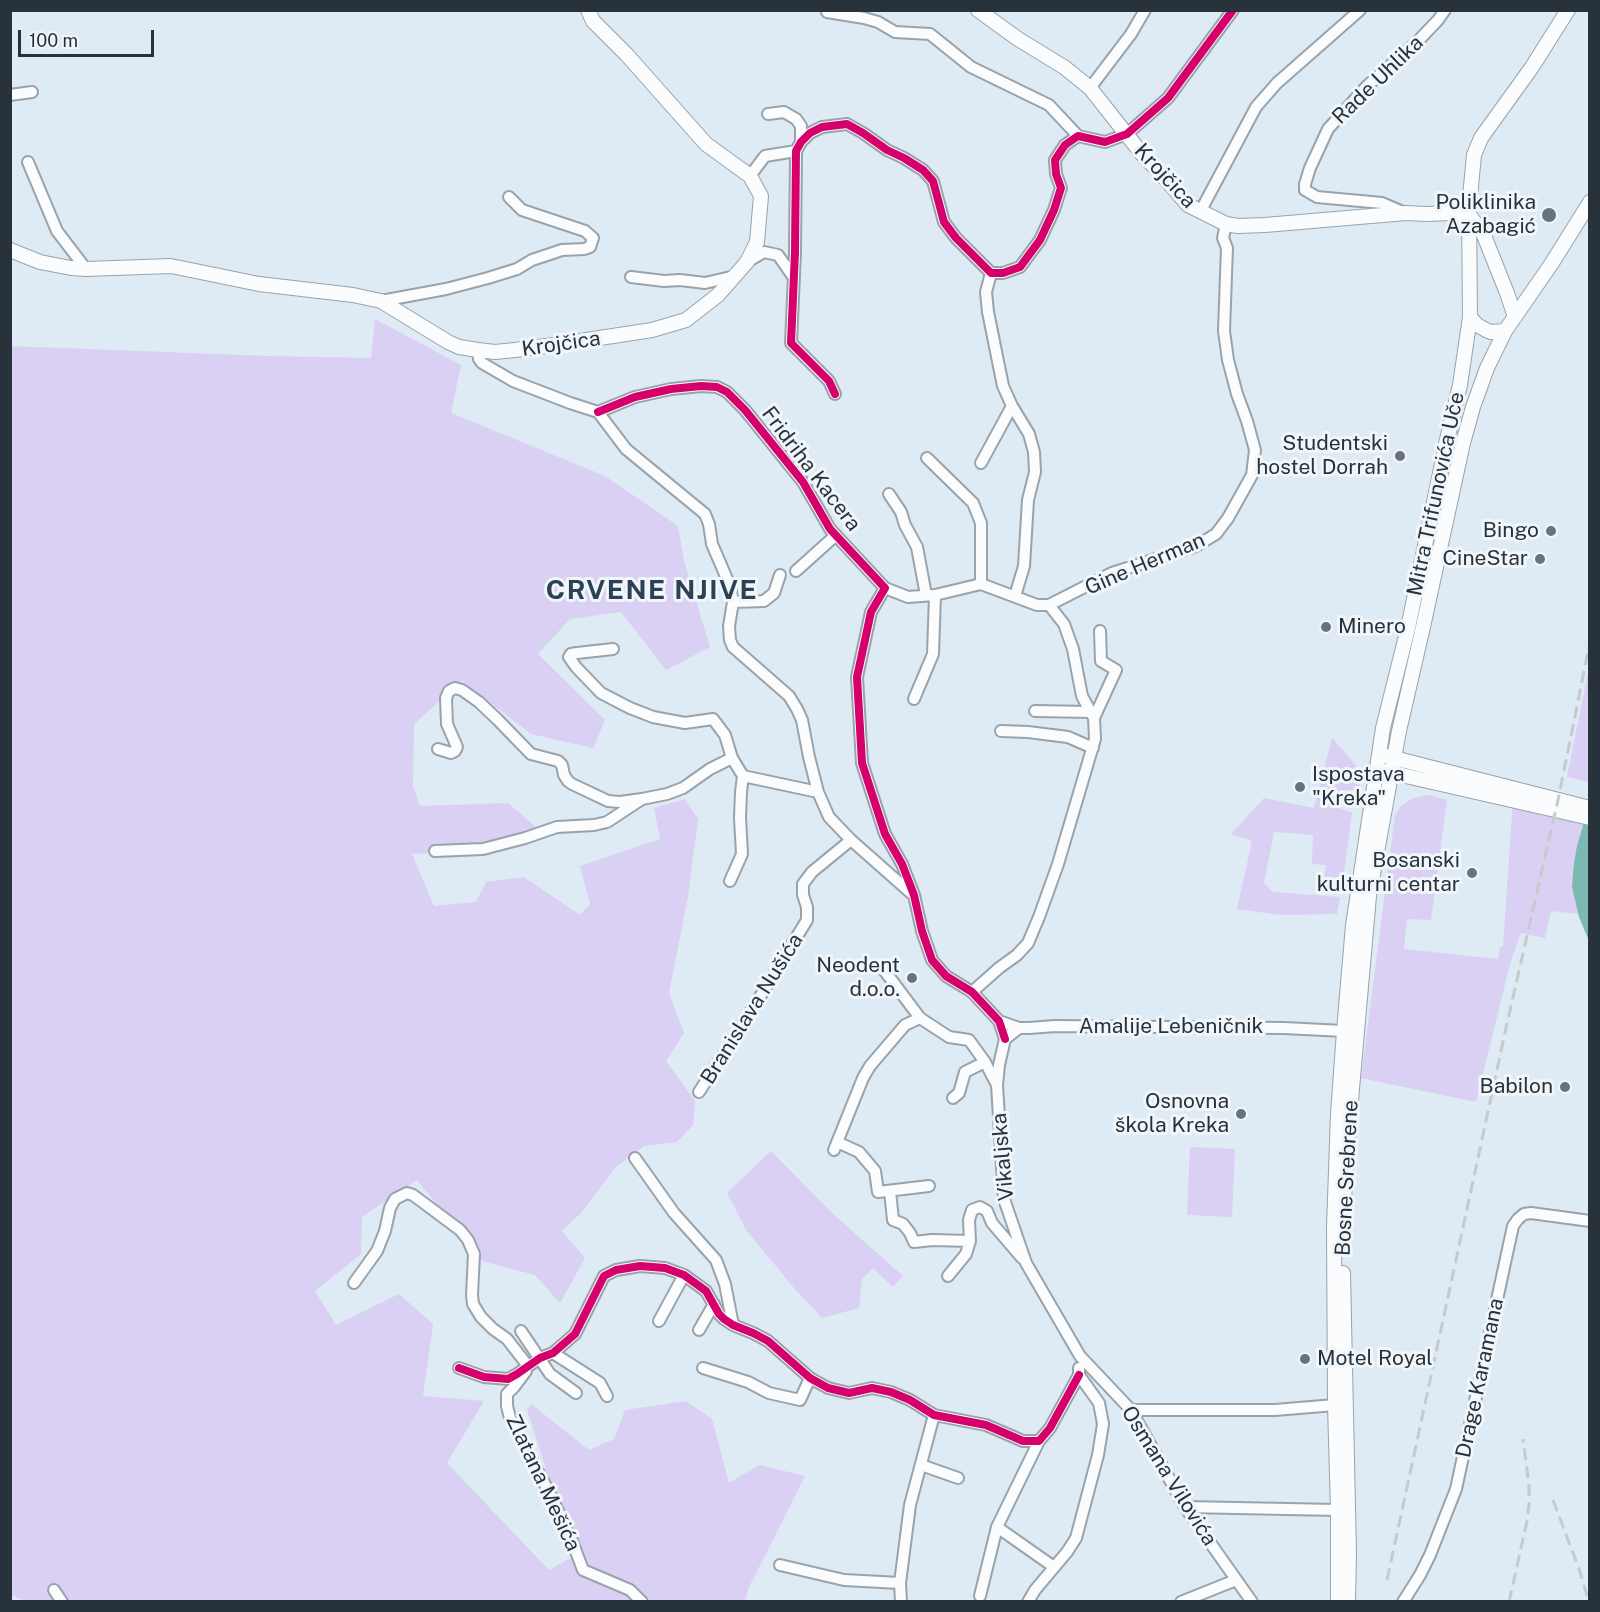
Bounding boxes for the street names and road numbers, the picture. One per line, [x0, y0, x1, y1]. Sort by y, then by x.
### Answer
street label: Rade Uhlika [1327, 30, 1429, 130]
street label: Krojčica [1129, 138, 1201, 214]
street label: Krojčica [520, 326, 602, 362]
street label: Mitra Trifunovića Uče [1402, 390, 1470, 598]
street label: Fridriha Kacera [756, 402, 866, 536]
street label: Gine Herman [1081, 527, 1209, 601]
street label: Branislava Nušića [696, 929, 808, 1089]
street label: Amalije Lebeničnik [1079, 1014, 1263, 1040]
street label: Bosne Srebrene [1330, 1099, 1364, 1257]
street label: Vikaljska [987, 1112, 1019, 1202]
street label: Drage Karamana [1451, 1296, 1509, 1460]
street label: Osmana Vilovića [1116, 1401, 1222, 1551]
street label: Zlatana Mešića [500, 1411, 586, 1555]

